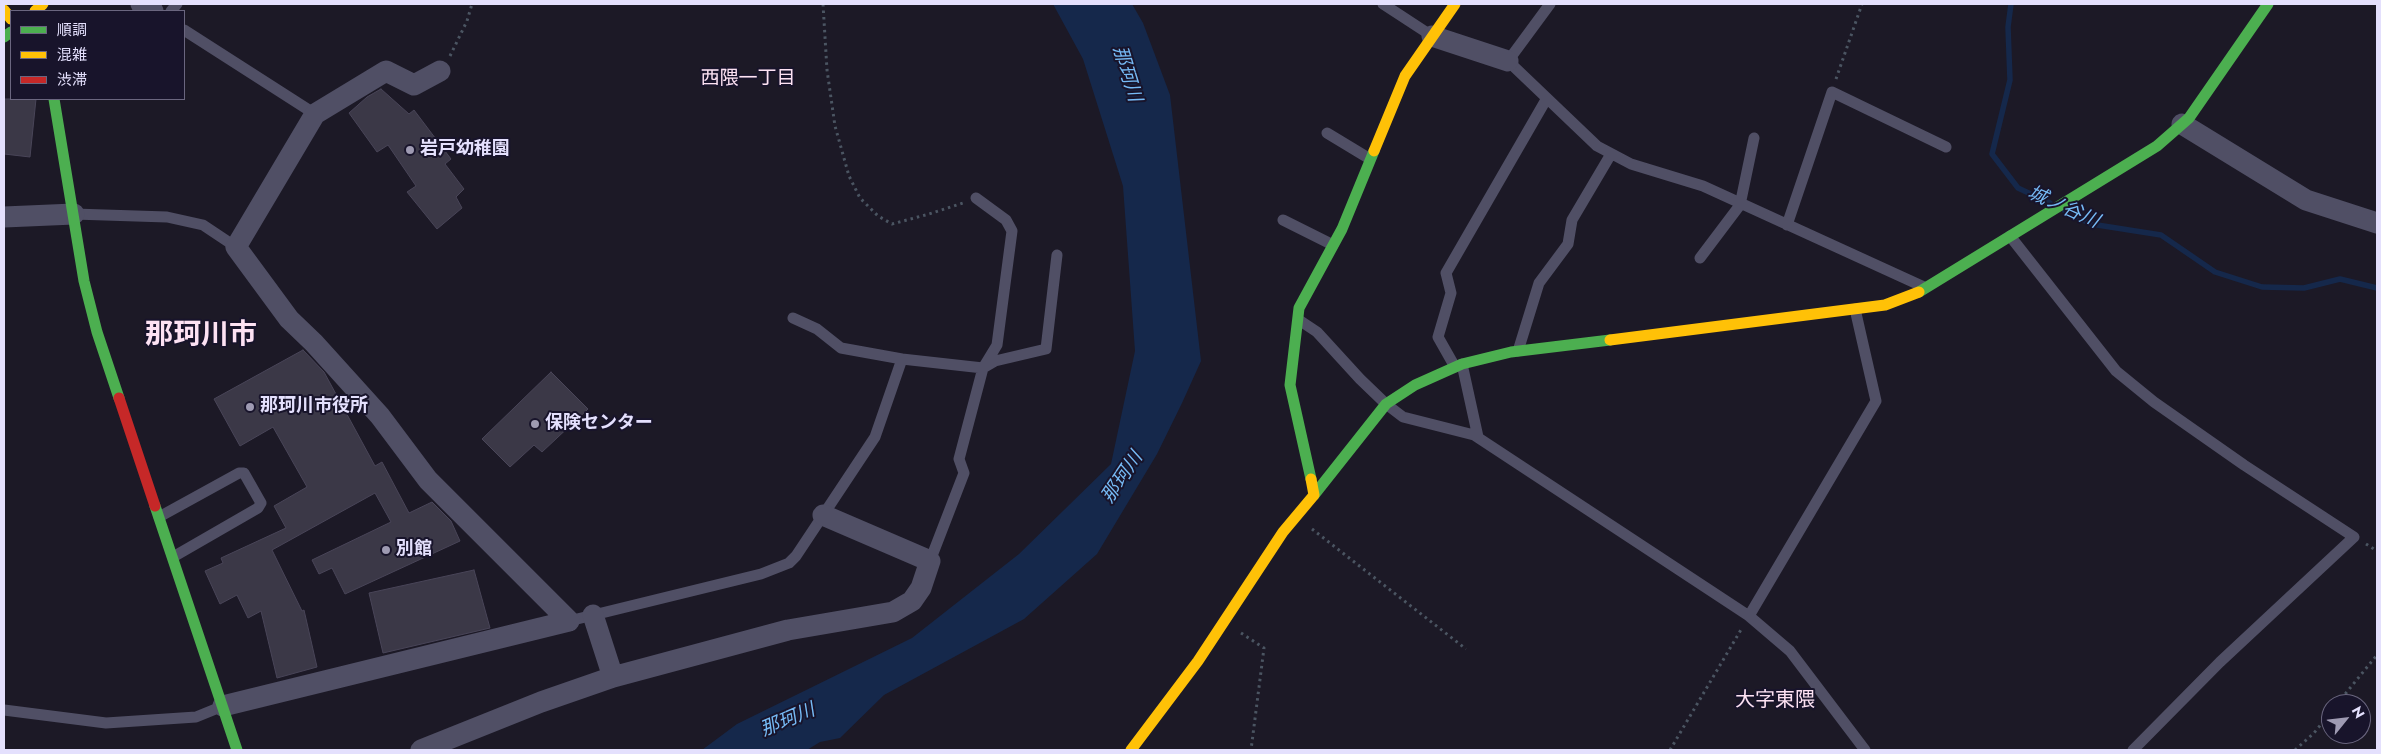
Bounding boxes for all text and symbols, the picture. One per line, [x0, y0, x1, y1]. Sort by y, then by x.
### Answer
legend [10, 10, 185, 100]
text: 順調 [57, 19, 87, 41]
water label: 那珂川 [1107, 43, 1145, 105]
text: 混雑 [57, 44, 87, 66]
district label: 西隈一丁目 [701, 68, 795, 90]
text: 渋滞 [57, 69, 87, 91]
place label: 岩戸幼稚園 [420, 139, 510, 161]
marker: 岩戸幼稚園 [404, 144, 416, 156]
water label: 城ノ谷川 [2024, 182, 2102, 234]
district label: 那珂川市 [145, 319, 257, 353]
place label: 那珂川市役所 [260, 396, 368, 418]
marker: 那珂川市役所 [244, 401, 256, 413]
place label: 保険センター [545, 413, 653, 435]
marker: 保険センター [529, 418, 541, 430]
water label: 那珂川 [1098, 448, 1148, 508]
place label: 別館 [396, 539, 432, 561]
marker: 別館 [380, 544, 392, 556]
district label: 大字東隈 [1735, 689, 1815, 713]
north arrow [2321, 694, 2371, 744]
water label: 那珂川 [757, 699, 819, 743]
text: N [2347, 702, 2370, 722]

